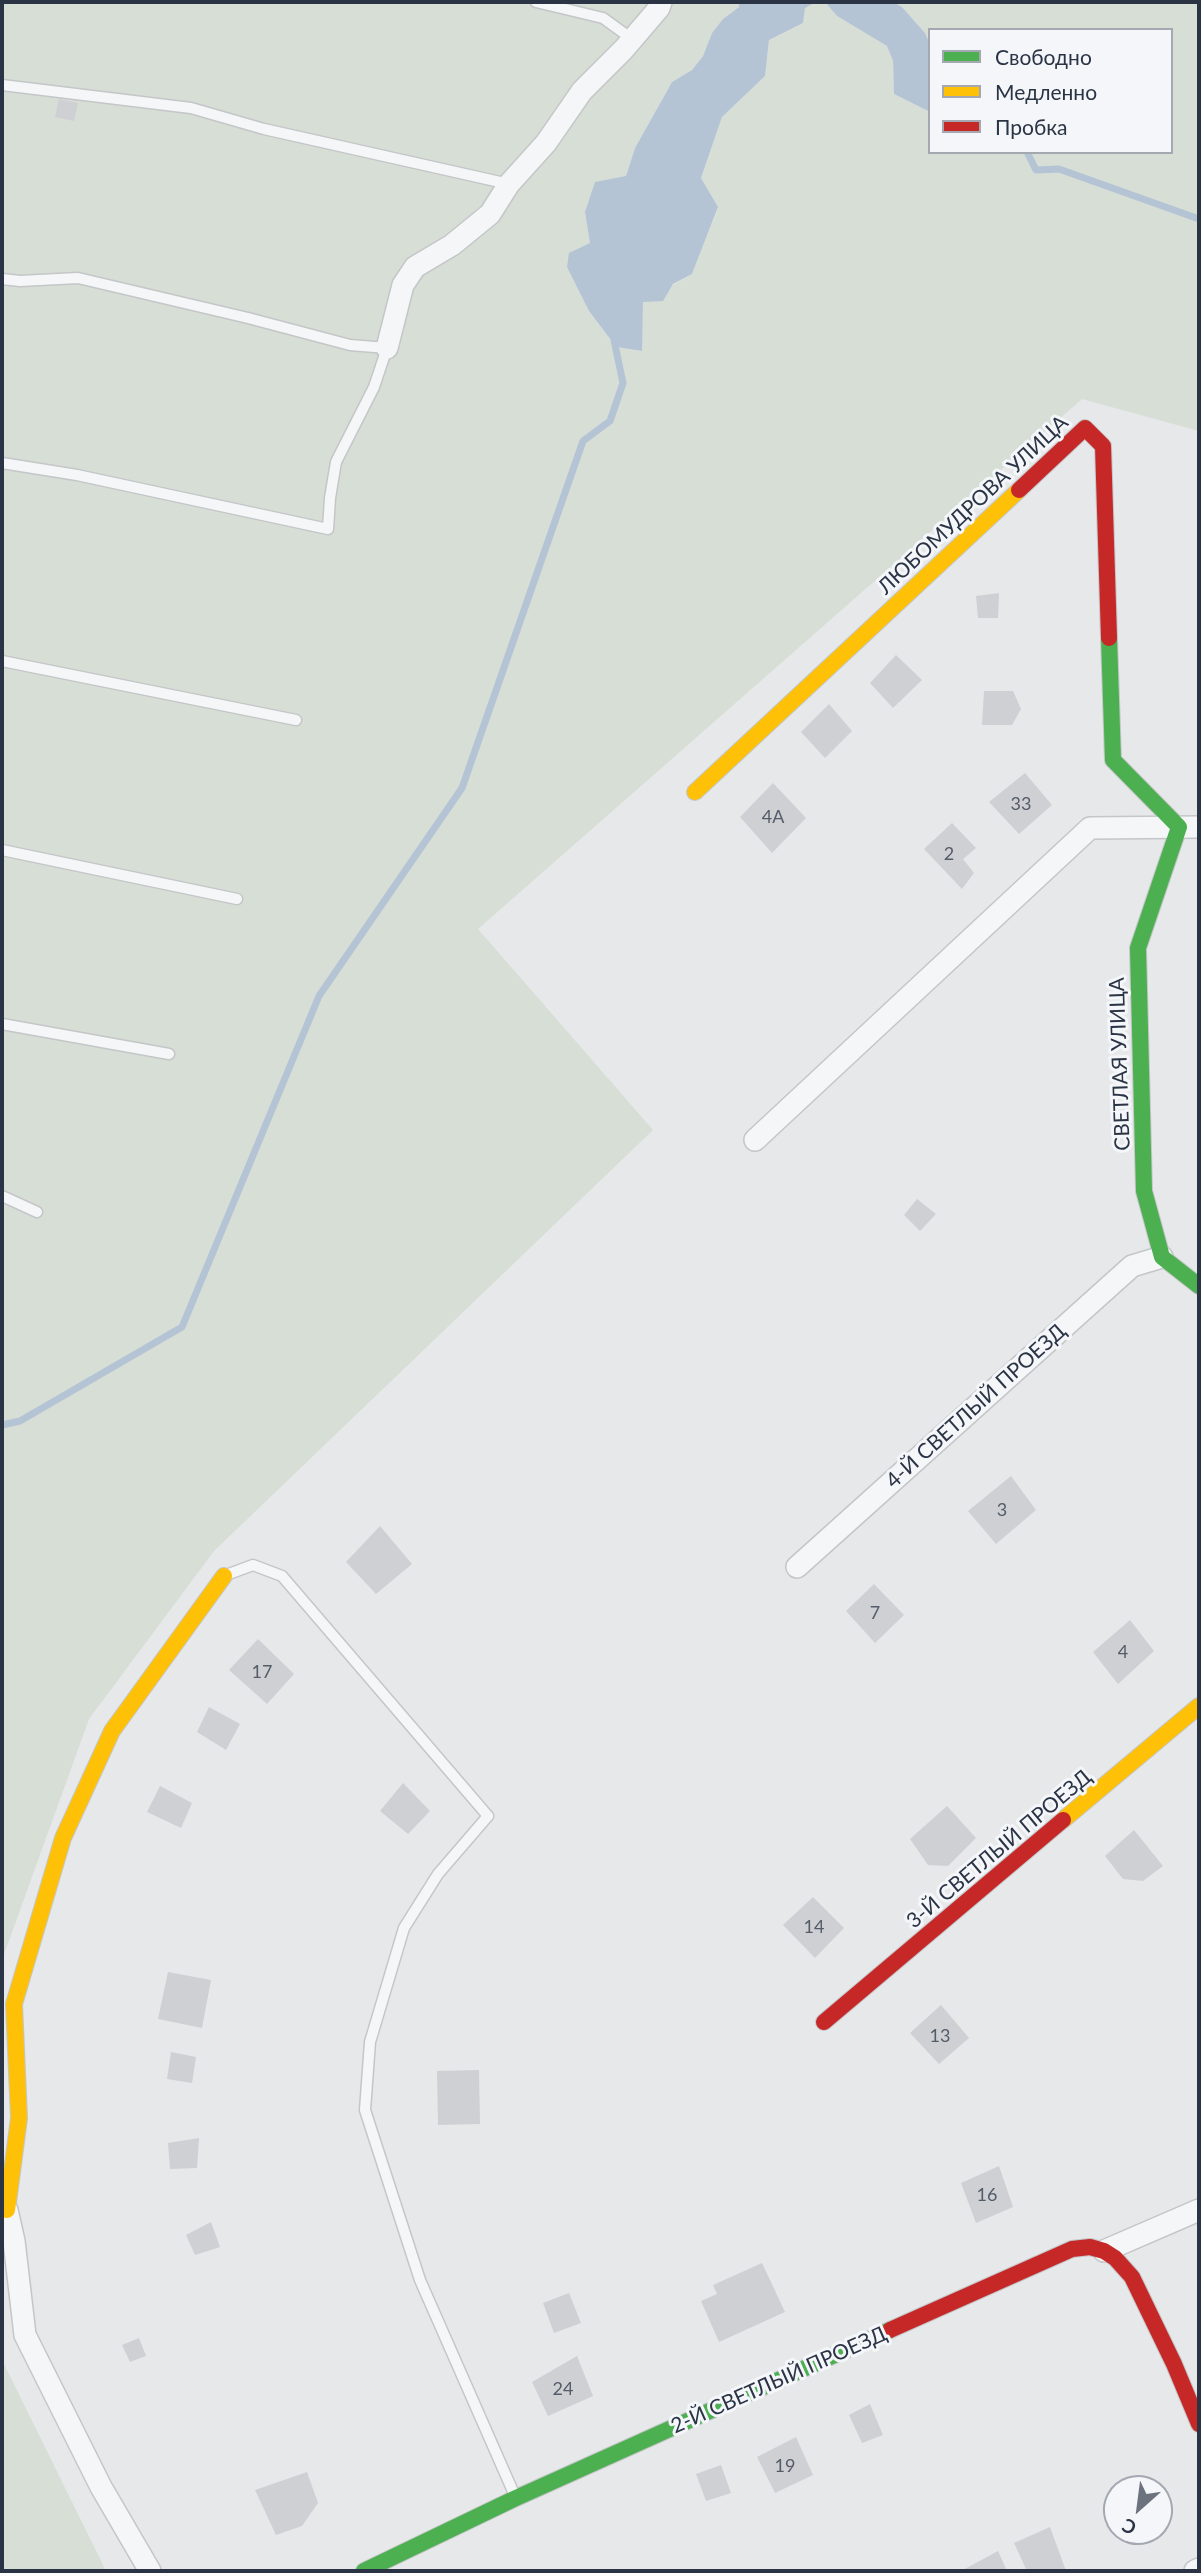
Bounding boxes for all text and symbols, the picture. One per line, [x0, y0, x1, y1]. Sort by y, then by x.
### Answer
legend [928, 28, 1173, 154]
text: Свободно [995, 44, 1092, 69]
text: Медленно [995, 79, 1097, 104]
text: Пробка [995, 114, 1068, 139]
street label: ЛЮБОМУДРОВА УЛИЦА [873, 410, 1073, 600]
house number: 33 [1011, 793, 1031, 815]
house number: 4А [762, 806, 784, 828]
house number: 2 [944, 843, 954, 865]
street label: СВЕТЛАЯ УЛИЦА [1104, 977, 1136, 1151]
street label: 4-Й СВЕТЛЫЙ ПРОЕЗД [881, 1319, 1071, 1493]
house number: 3 [997, 1499, 1007, 1521]
house number: 7 [870, 1602, 880, 1624]
house number: 4 [1118, 1641, 1128, 1663]
house number: 17 [252, 1661, 272, 1683]
street label: 3-Й СВЕТЛЫЙ ПРОЕЗД [901, 1764, 1097, 1934]
house number: 14 [804, 1916, 824, 1938]
house number: 13 [930, 2025, 950, 2047]
house number: 16 [977, 2184, 997, 2206]
street label: 2-Й СВЕТЛЫЙ ПРОЕЗД [667, 2321, 891, 2439]
house number: 24 [553, 2378, 573, 2400]
house number: 19 [775, 2455, 795, 2477]
north arrow [1103, 2475, 1173, 2545]
text: С [1118, 2514, 1140, 2540]

